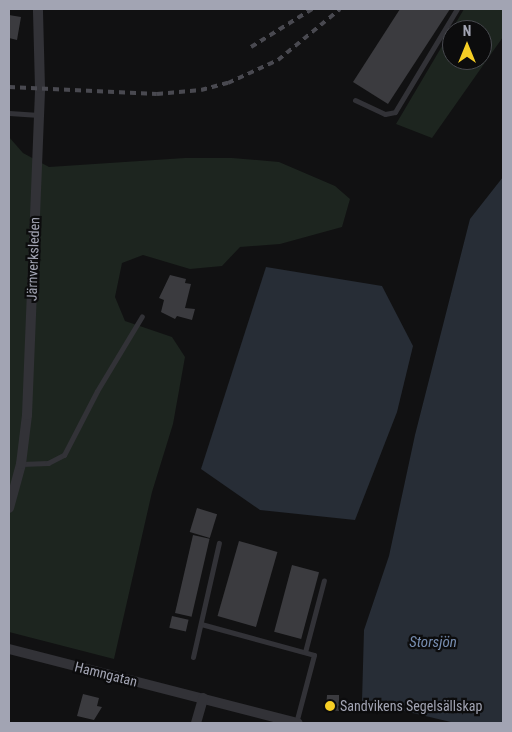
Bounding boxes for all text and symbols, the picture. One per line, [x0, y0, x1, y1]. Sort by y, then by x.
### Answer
north arrow [442, 20, 492, 70]
text: N [463, 23, 471, 39]
street label: Järnverksleden [23, 217, 43, 301]
water label: Storsjön [409, 634, 457, 652]
street label: Hamngatan [73, 658, 139, 690]
place label: Sandvikens Segelsällskap [340, 698, 482, 714]
marker: Sandvikens Segelsällskap [324, 700, 336, 712]

